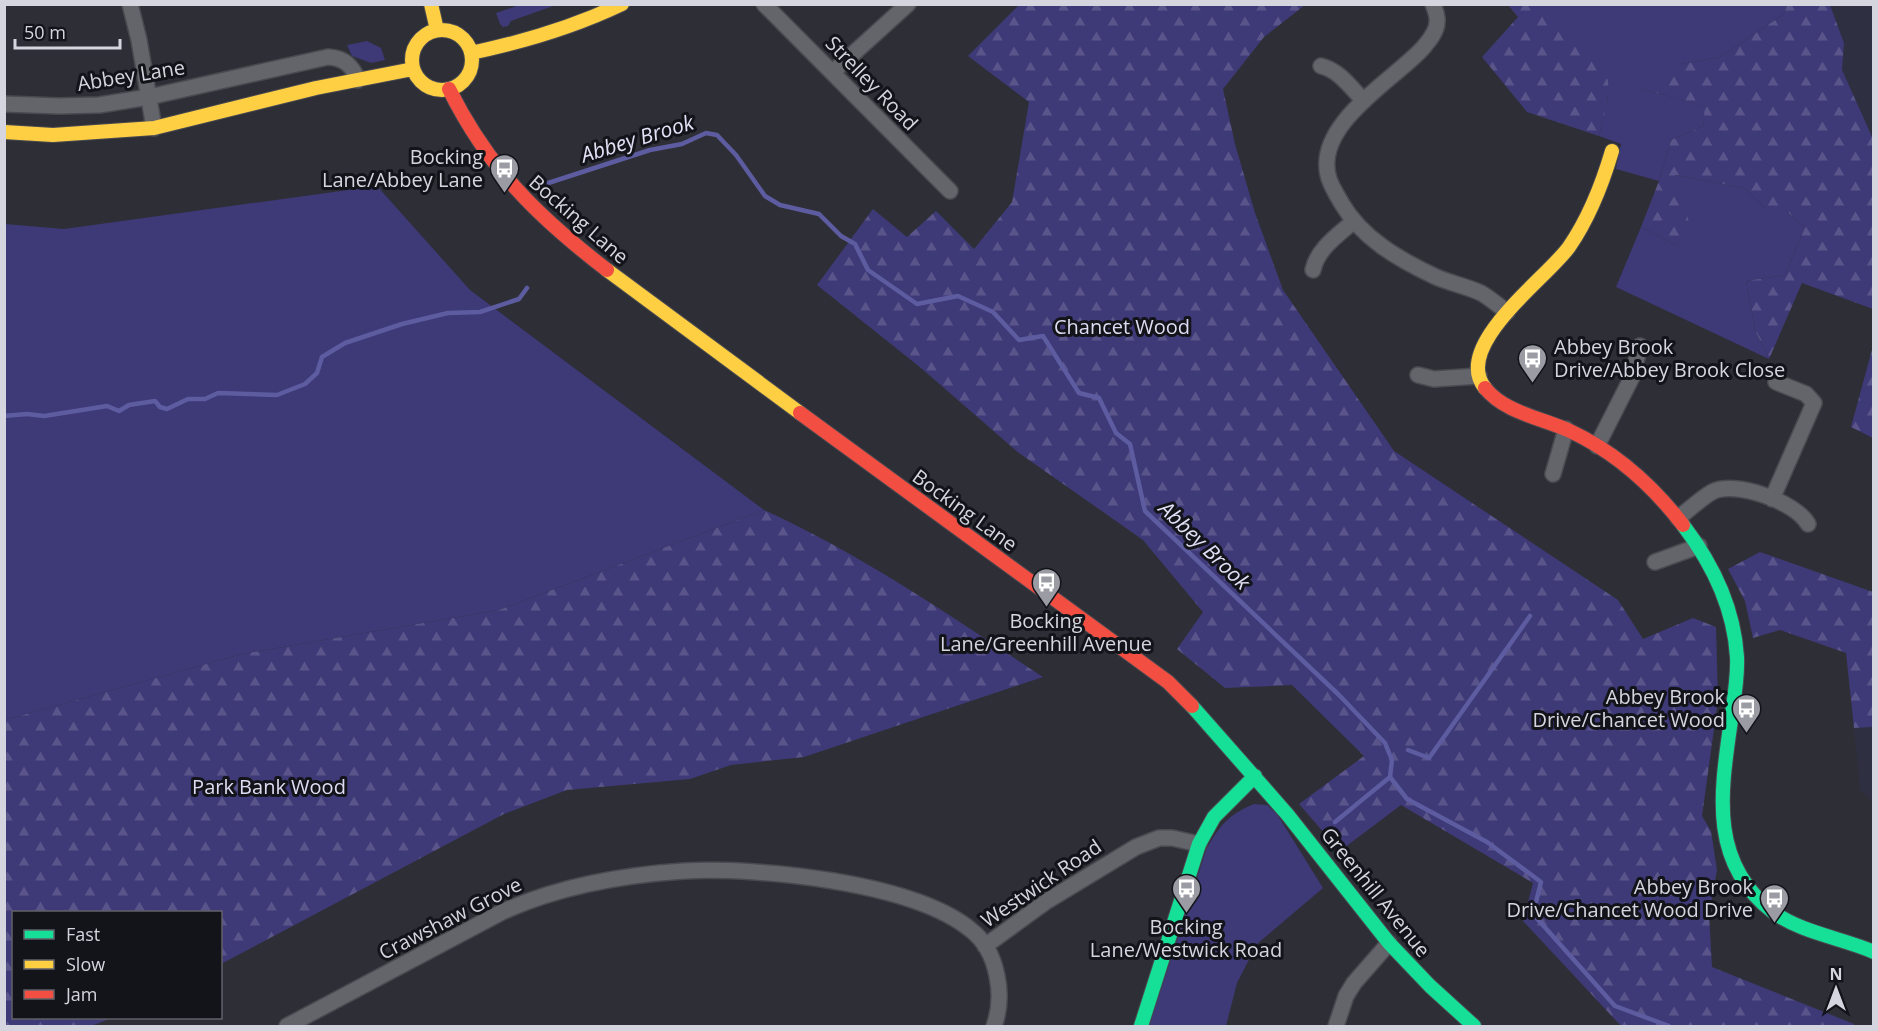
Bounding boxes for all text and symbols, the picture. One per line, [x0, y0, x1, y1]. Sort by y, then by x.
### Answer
scale bar [15, 12, 120, 50]
text: 50 m [24, 20, 66, 44]
street label: Strelley Road [820, 30, 924, 136]
street label: Abbey Lane [75, 53, 187, 97]
water label: Abbey Brook [575, 107, 697, 169]
place label: Bocking Lane/Abbey Lane [322, 143, 483, 193]
bus stop icon: Bocking Lane/Abbey Lane [488, 152, 520, 194]
street label: Bocking Lane [524, 168, 634, 270]
park label: Chancet Wood [1054, 313, 1190, 340]
place label: Abbey Brook Drive/Abbey Brook Close [1554, 333, 1785, 383]
bus stop icon: Abbey Brook Drive/Abbey Brook Close [1517, 342, 1549, 384]
street label: Bocking Lane [907, 463, 1023, 557]
water label: Abbey Brook [1152, 493, 1257, 596]
bus stop icon: Bocking Lane/Greenhill Avenue [1030, 566, 1062, 608]
place label: Bocking Lane/Greenhill Avenue [940, 607, 1152, 657]
place label: Abbey Brook Drive/Chancet Wood [1533, 683, 1725, 733]
bus stop icon: Abbey Brook Drive/Chancet Wood [1730, 692, 1762, 734]
park label: Park Bank Wood [192, 773, 346, 800]
street label: Greenhill Avenue [1315, 821, 1437, 963]
street label: Westwick Road [975, 833, 1107, 933]
street label: Crawshaw Grove [374, 870, 526, 966]
bus stop icon: Bocking Lane/Westwick Road [1170, 872, 1202, 914]
place label: Abbey Brook Drive/Chancet Wood Drive [1506, 873, 1753, 923]
bus stop icon: Abbey Brook Drive/Chancet Wood Drive [1758, 882, 1790, 924]
legend [12, 911, 222, 1019]
place label: Bocking Lane/Westwick Road [1090, 913, 1282, 963]
text: Fast [66, 922, 100, 946]
text: Slow [66, 952, 105, 976]
north arrow [1806, 959, 1866, 1019]
text: N [1829, 963, 1843, 985]
text: Jam [64, 982, 98, 1006]

